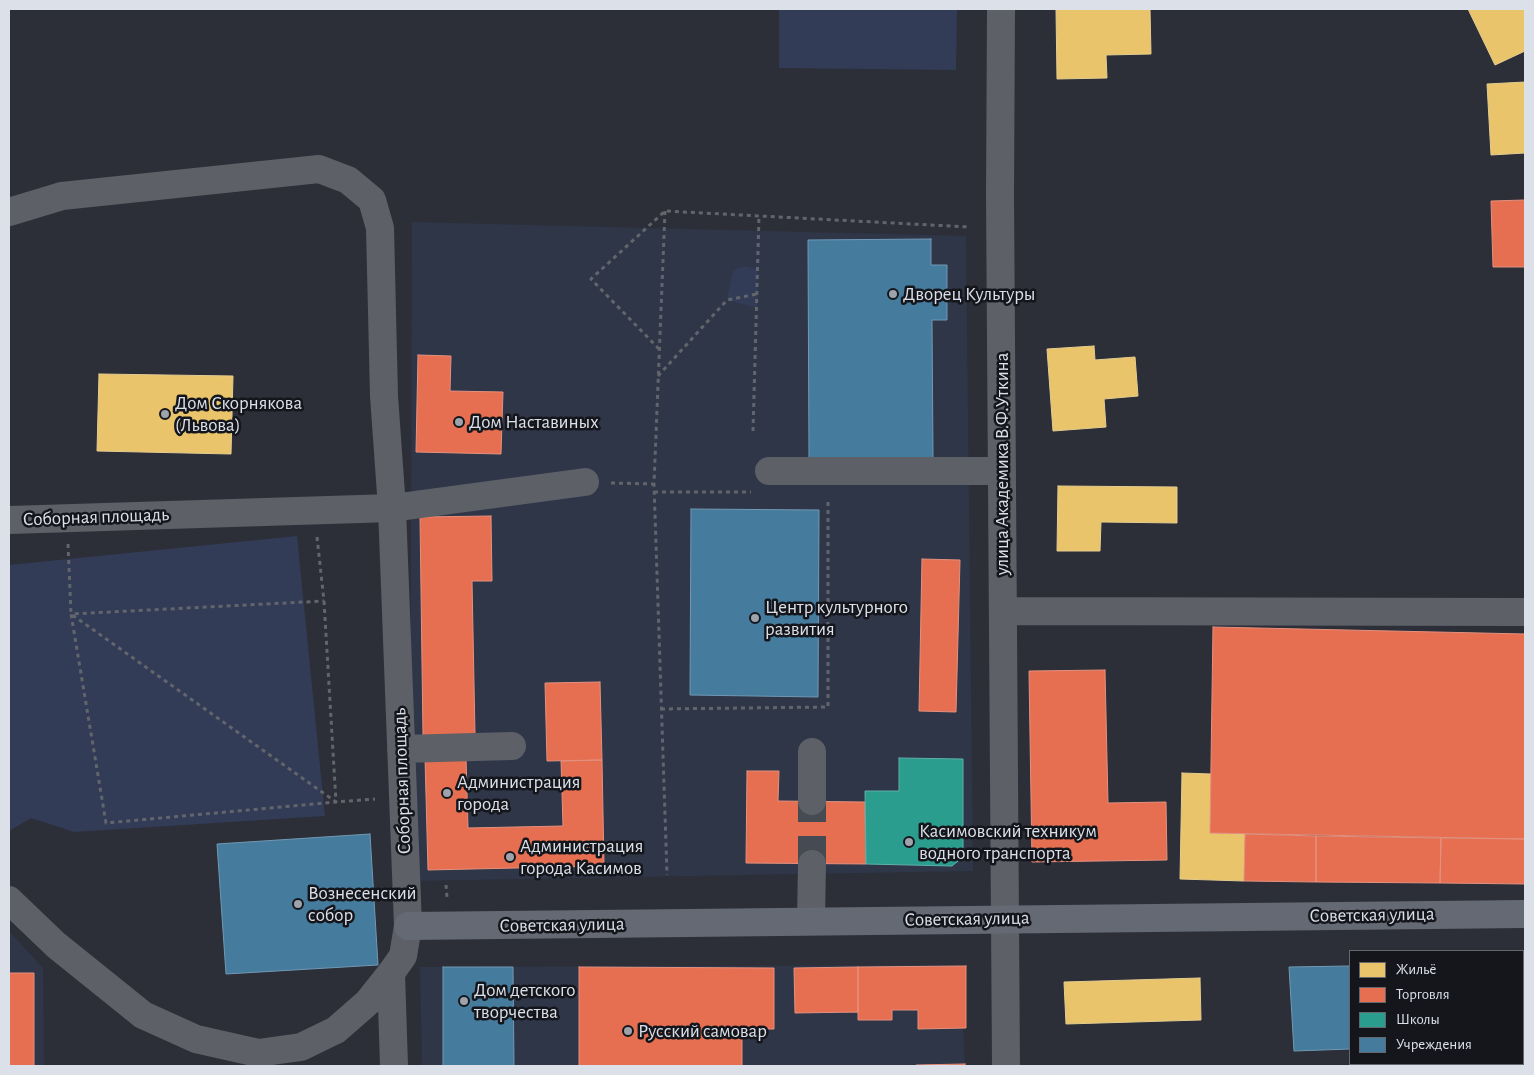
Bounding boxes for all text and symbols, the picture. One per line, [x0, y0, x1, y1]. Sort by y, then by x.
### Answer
place label: Дворец Культуры [903, 283, 1035, 305]
marker: Дворец Культуры [887, 288, 899, 300]
street label: улица Академика В.Ф.Уткина [991, 353, 1013, 575]
place label: Дом Скорнякова (Львова) [175, 392, 302, 436]
marker: Дом Скорнякова (Львова) [159, 408, 171, 420]
place label: Дом Наставиных [469, 411, 599, 433]
marker: Дом Наставиных [453, 416, 465, 428]
street label: Соборная площадь [23, 503, 169, 531]
place label: Центр культурного развития [765, 596, 908, 640]
marker: Центр культурного развития [749, 612, 761, 624]
street label: Соборная площадь [388, 708, 416, 854]
place label: Администрация города [457, 771, 580, 815]
marker: Администрация города [441, 787, 453, 799]
place label: Касимовский техникум водного транспорта [919, 820, 1097, 864]
place label: Администрация города Касимов [520, 835, 643, 879]
marker: Касимовский техникум водного транспорта [903, 836, 915, 848]
marker: Администрация города Касимов [504, 851, 516, 863]
place label: Вознесенский собор [308, 882, 417, 926]
marker: Вознесенский собор [292, 898, 304, 910]
street label: Советская улица [1309, 903, 1435, 927]
street label: Советская улица [904, 907, 1030, 931]
street label: Советская улица [499, 913, 625, 937]
legend [1349, 950, 1524, 1065]
text: Жильё [1396, 962, 1436, 977]
place label: Дом детского творчества [474, 979, 575, 1023]
text: Торговля [1396, 987, 1450, 1002]
marker: Дом детского творчества [458, 995, 470, 1007]
text: Школы [1396, 1012, 1440, 1027]
place label: Русский самовар [638, 1020, 767, 1042]
marker: Русский самовар [622, 1025, 634, 1037]
text: Учреждения [1396, 1037, 1472, 1052]

